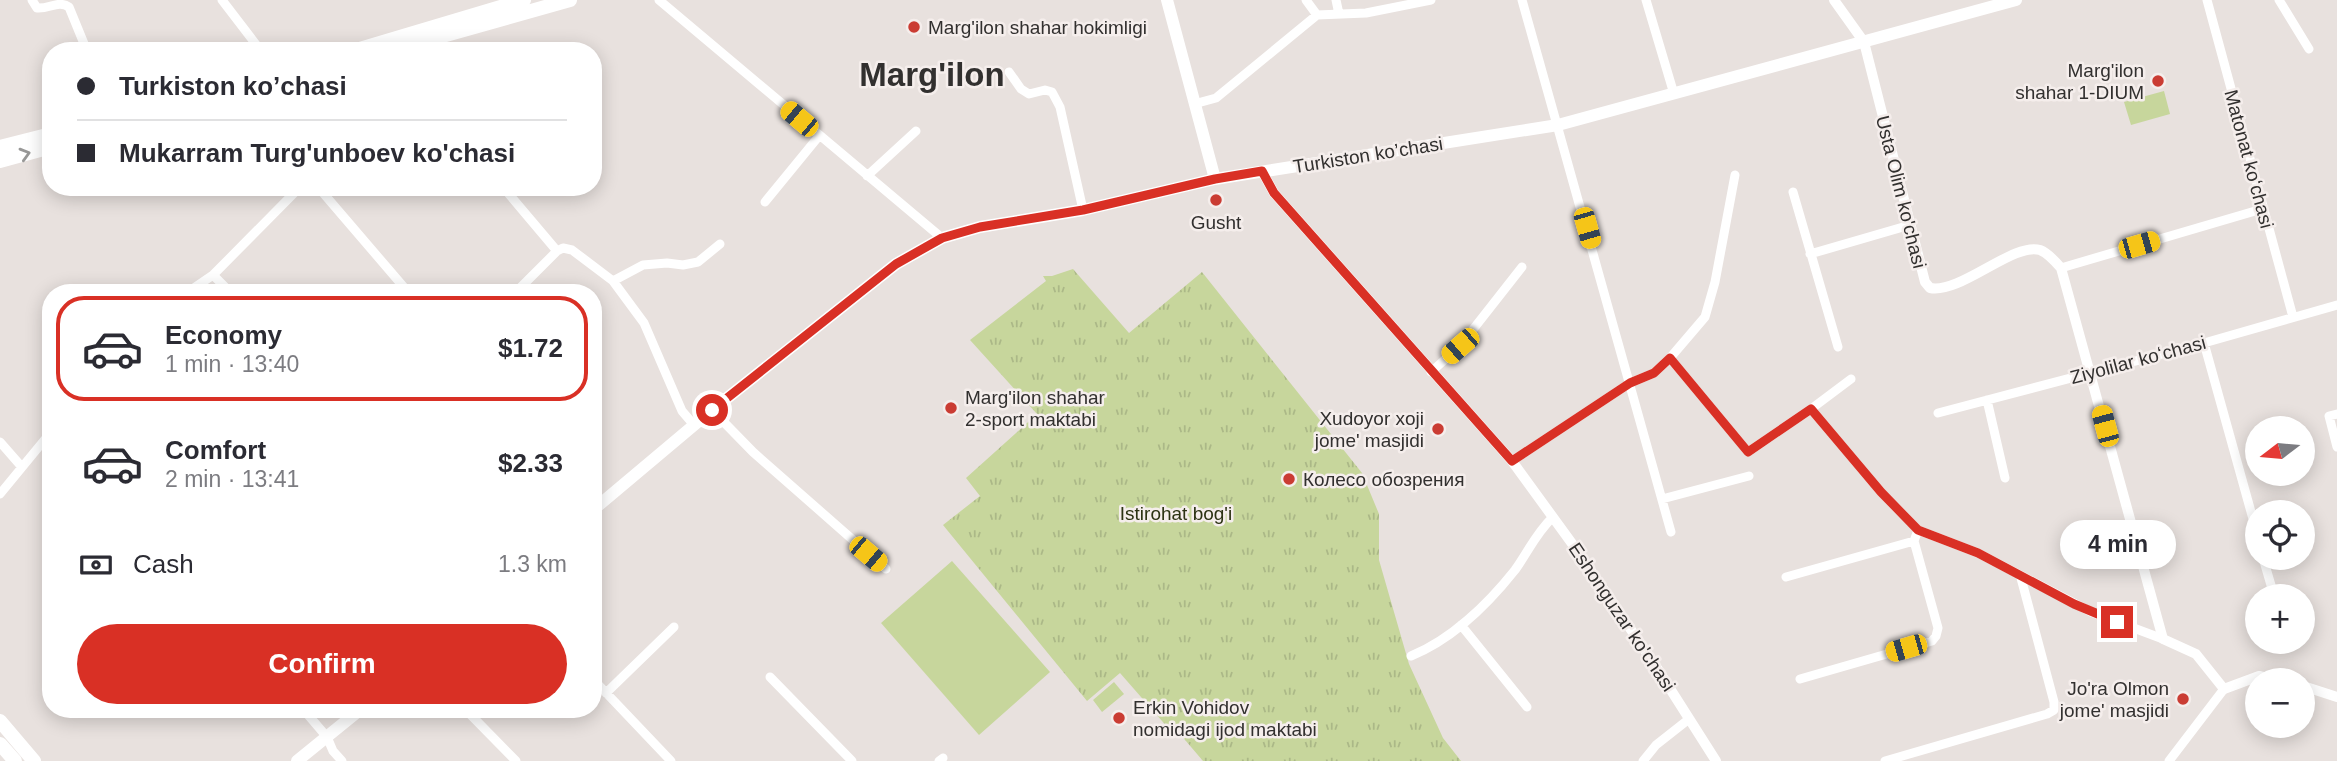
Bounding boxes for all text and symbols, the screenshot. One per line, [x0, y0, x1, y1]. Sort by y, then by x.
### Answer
place label: Marg'ilon shahar hokimligi [928, 17, 1147, 38]
marker: Marg'ilon shahar hokimligi [906, 19, 922, 35]
district label: Marg'ilon [859, 56, 1005, 93]
place label: Marg'ilon shahar 1-DIUM [2015, 60, 2144, 103]
text: Turkiston ko’chasi [119, 71, 347, 101]
marker: Marg'ilon shahar 1-DIUM [2150, 73, 2166, 89]
street label: Matonat koʻchasi [2220, 87, 2278, 231]
car [777, 97, 822, 141]
street label: Usta Olim ko'chasi [1872, 113, 1930, 271]
street label: Turkiston ko’chasi [1292, 133, 1444, 177]
text: Mukarram Turg'unboev ko'chasi [119, 138, 515, 168]
one-way arrow [19, 148, 31, 163]
marker: Gusht [1208, 192, 1224, 208]
car [1572, 205, 1603, 251]
place label: Gusht [1191, 212, 1242, 233]
car [2116, 229, 2163, 261]
icon: car [81, 317, 144, 380]
text: Economy [165, 320, 282, 350]
car [1438, 324, 1483, 368]
street label: Ziyolilar koʻchasi [2068, 332, 2208, 388]
text: $1.72 [498, 333, 563, 363]
text: 1 min · 13:40 [165, 351, 299, 377]
place label: Marg'ilon shahar 2-sport maktabi [965, 387, 1106, 430]
route start [696, 394, 728, 426]
marker: Marg'ilon shahar 2-sport maktabi [943, 400, 959, 416]
car [2090, 403, 2121, 449]
place label: Xudoyor xoji jome' masjidi [1314, 408, 1424, 451]
north arrow [2245, 416, 2315, 486]
map controls [2245, 416, 2315, 738]
marker: Xudoyor xoji jome' masjidi [1430, 421, 1446, 437]
icon: car [81, 432, 144, 495]
text: Comfort [165, 435, 266, 465]
text: $2.33 [498, 448, 563, 478]
text: 2 min · 13:41 [165, 466, 299, 492]
place label: Колесо обозрения [1303, 469, 1464, 490]
marker: Колесо обозрения [1281, 471, 1297, 487]
button: locate [2245, 500, 2315, 570]
park label: Istirohat bog'i [1120, 503, 1232, 524]
callout: 4 min [2059, 520, 2175, 570]
text: 4 min [2088, 531, 2148, 557]
car [846, 532, 891, 576]
street label: Eshonguzar ko'chasi [1564, 539, 1680, 695]
icon: cash [77, 546, 115, 584]
text: Cash [133, 549, 194, 579]
text: 1.3 km [498, 551, 567, 577]
button: + [2245, 584, 2315, 654]
route end [2101, 606, 2133, 638]
button: Confirm [77, 624, 567, 704]
car [1883, 632, 1930, 664]
button: − [2245, 668, 2315, 738]
place label: Jo'ra Olmon jome' masjidi [2059, 678, 2169, 721]
marker: Jo'ra Olmon jome' masjidi [2175, 691, 2191, 707]
place label: Erkin Vohidov nomidagi ijod maktabi [1133, 697, 1317, 740]
marker: Erkin Vohidov nomidagi ijod maktabi [1111, 710, 1127, 726]

